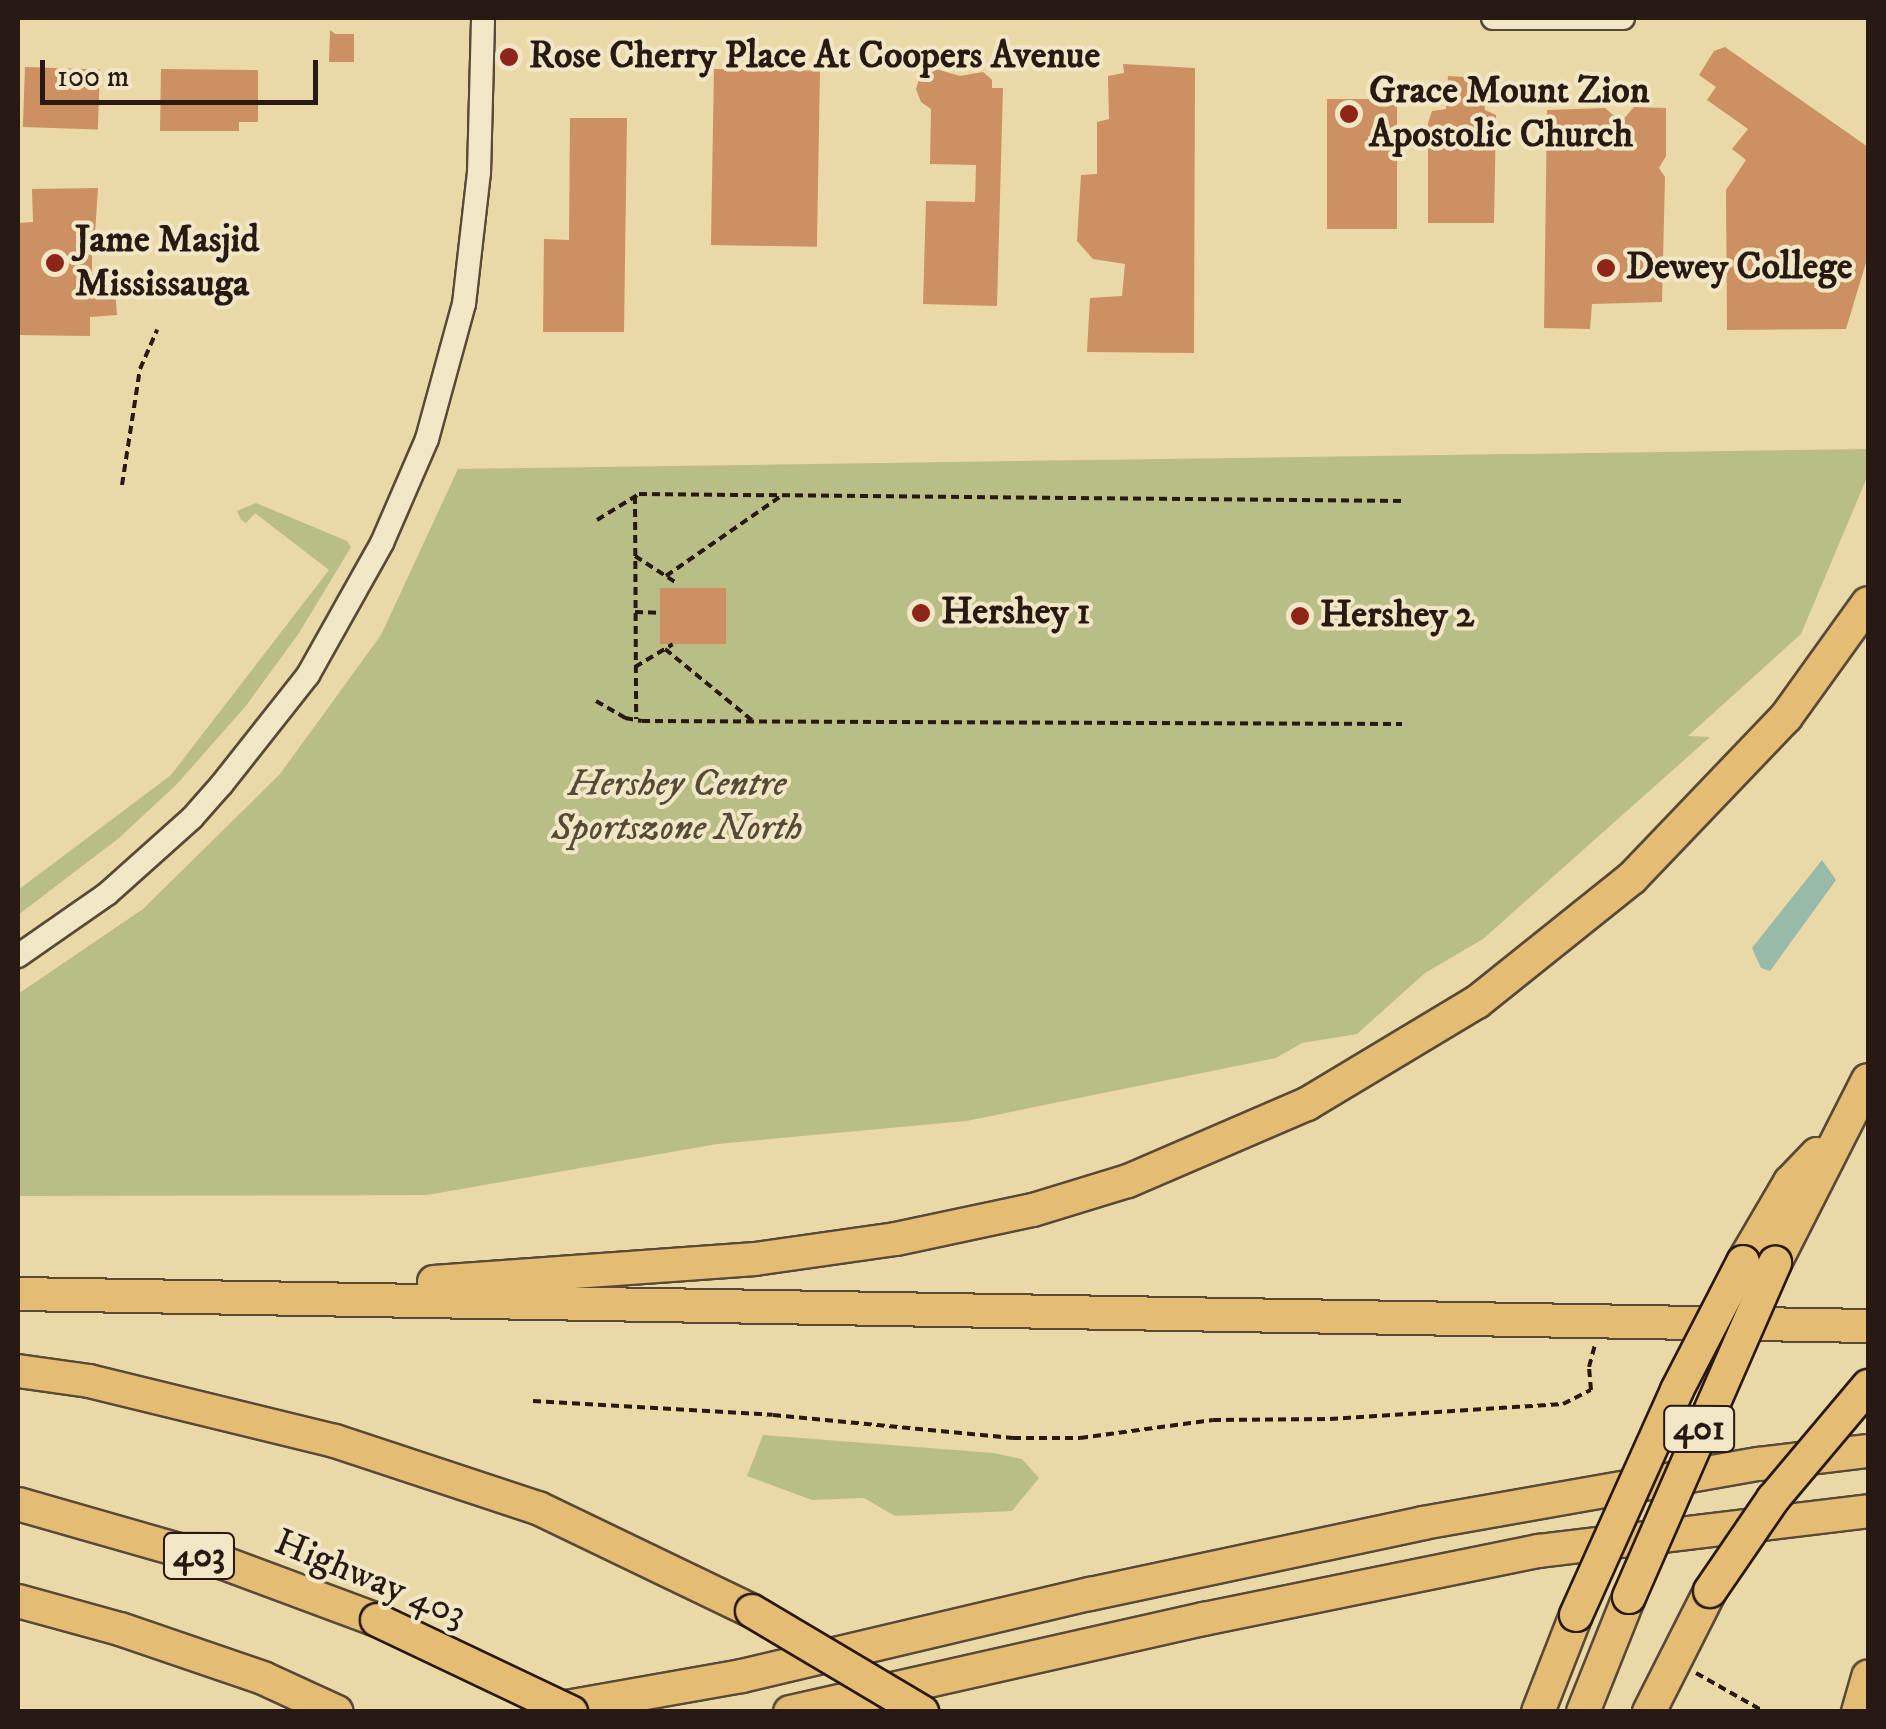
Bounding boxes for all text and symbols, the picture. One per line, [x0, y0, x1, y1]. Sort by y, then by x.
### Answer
place label: Rose Cherry Place At Coopers Avenue [529, 34, 1100, 80]
scale bar [45, 40, 322, 102]
marker: Rose Cherry Place At Coopers Avenue [498, 46, 520, 68]
text: 100 m [57, 59, 129, 96]
place label: Grace Mount Zion Apostolic Church [1369, 69, 1650, 158]
marker: Grace Mount Zion Apostolic Church [1338, 103, 1360, 125]
place label: Jame Masjid Mississauga [75, 218, 259, 308]
place label: Dewey College [1626, 245, 1852, 291]
marker: Jame Masjid Mississauga [44, 252, 66, 274]
marker: Dewey College [1595, 257, 1617, 279]
place label: Hershey 1 [941, 590, 1091, 636]
place label: Hershey 2 [1320, 593, 1474, 639]
marker: Hershey 1 [910, 602, 932, 624]
marker: Hershey 2 [1289, 605, 1311, 627]
park label: Hershey Centre Sportszone North [551, 762, 803, 852]
road number: 401 [1662, 1399, 1736, 1459]
street label: Highway 403 [267, 1520, 473, 1638]
road number: 403 [162, 1526, 236, 1586]

